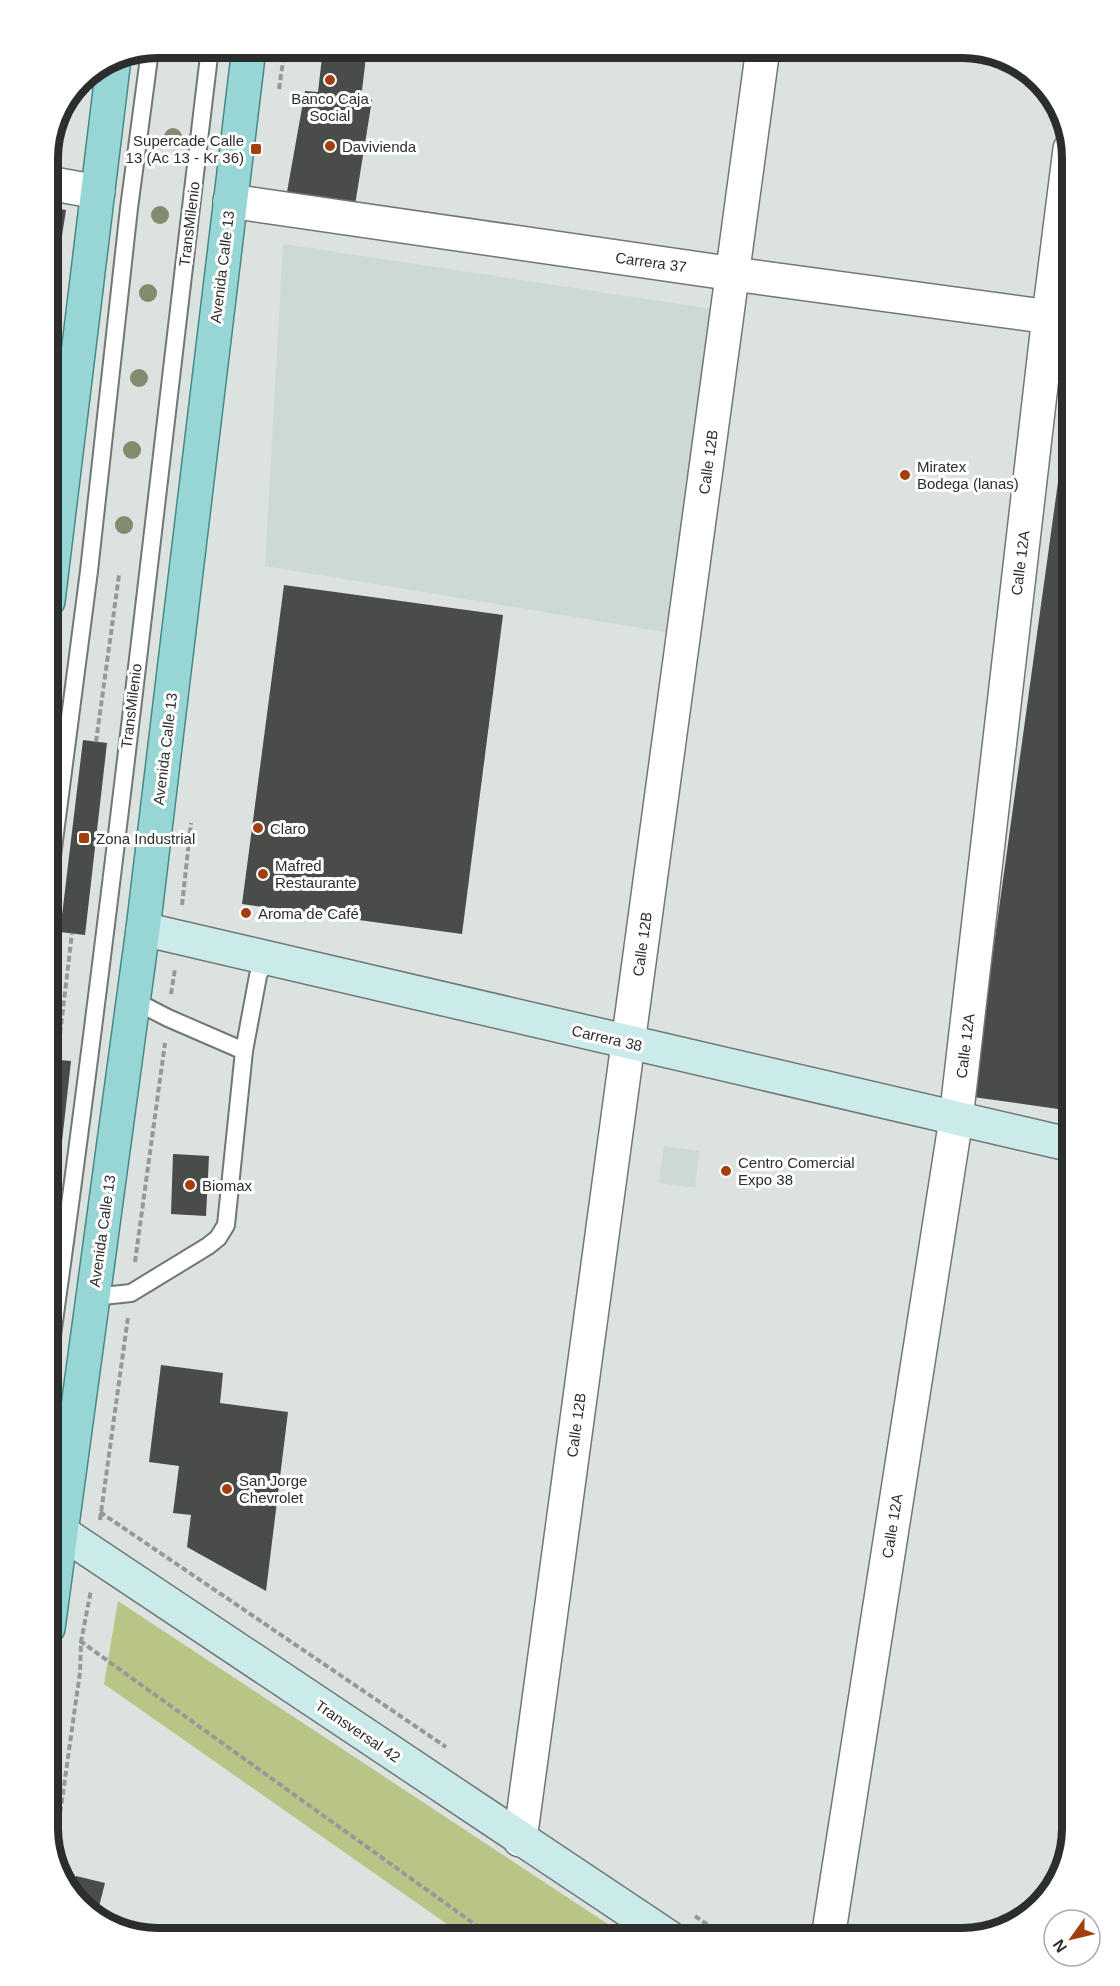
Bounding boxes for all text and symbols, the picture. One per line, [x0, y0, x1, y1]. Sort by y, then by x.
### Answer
marker: Banco Caja Social [323, 73, 337, 87]
place label: Banco Caja Social [291, 90, 369, 124]
place label: Supercade Calle 13 (Ac 13 - Kr 36) [126, 132, 244, 166]
place label: Davivienda [342, 138, 417, 155]
marker: Davivienda [323, 139, 337, 153]
marker: Supercade Calle 13 (Ac 13 - Kr 36) [249, 142, 263, 156]
street label: TransMilenio [175, 181, 203, 267]
street label: Avenida Calle 13 [207, 210, 237, 324]
street label: Carrera 37 [614, 249, 688, 275]
street label: Calle 12B [695, 429, 721, 495]
place label: Miratex Bodega (lanas) [917, 458, 1019, 492]
marker: Miratex Bodega (lanas) [898, 468, 912, 482]
street label: Calle 12A [1008, 530, 1032, 596]
street label: TransMilenio [117, 663, 145, 749]
street label: Avenida Calle 13 [150, 692, 180, 806]
place label: Claro [270, 820, 306, 837]
marker: Claro [251, 821, 265, 835]
place label: Zona Industrial [96, 830, 195, 847]
marker: Zona Industrial [77, 831, 91, 845]
place label: Mafred Restaurante [275, 857, 357, 891]
marker: Mafred Restaurante [256, 867, 270, 881]
place label: Aroma de Café [258, 905, 359, 922]
marker: Aroma de Café [239, 906, 253, 920]
street label: Calle 12B [629, 911, 655, 977]
street label: Calle 12A [953, 1013, 977, 1079]
street label: Carrera 38 [570, 1022, 644, 1054]
place label: Centro Comercial Expo 38 [738, 1154, 855, 1188]
marker: Centro Comercial Expo 38 [719, 1164, 733, 1178]
street label: Avenida Calle 13 [86, 1174, 118, 1288]
place label: Biomax [202, 1177, 253, 1194]
marker: Biomax [183, 1178, 197, 1192]
street label: Calle 12B [563, 1392, 589, 1458]
place label: San Jorge Chevrolet [239, 1472, 307, 1506]
marker: San Jorge Chevrolet [220, 1482, 234, 1496]
street label: Calle 12A [879, 1493, 905, 1559]
street label: Transversal 42 [312, 1696, 404, 1766]
north arrow [1042, 1908, 1102, 1968]
text: N [1050, 1937, 1070, 1956]

